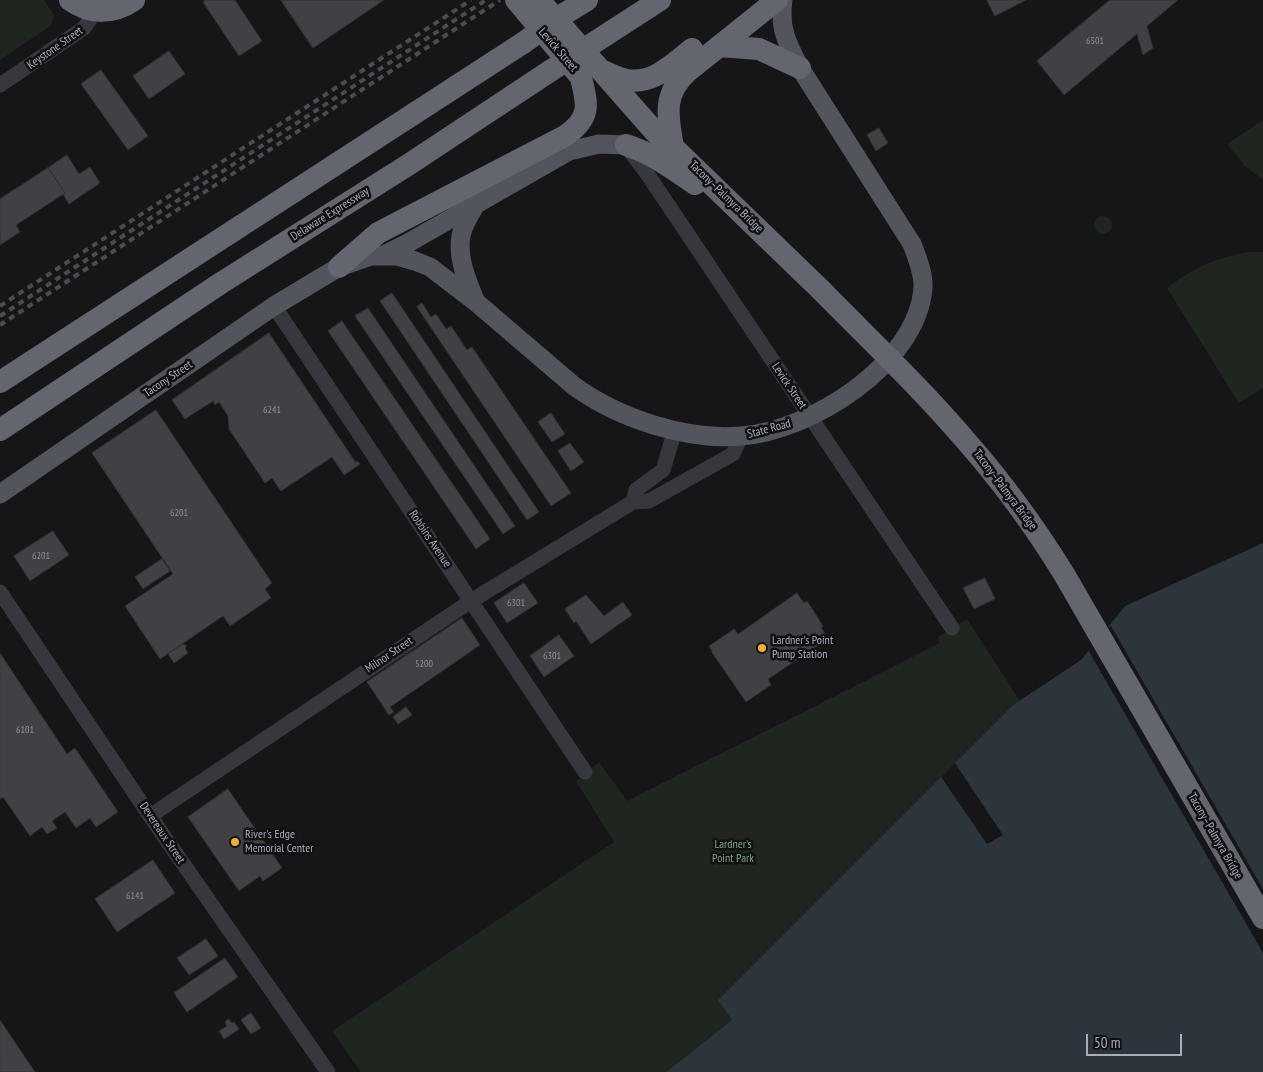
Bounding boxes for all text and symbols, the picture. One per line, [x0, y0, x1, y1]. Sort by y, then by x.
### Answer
street label: Keystone Street [24, 24, 86, 72]
street label: Levick Street [535, 25, 581, 75]
house number: 6501 [1086, 35, 1104, 47]
street label: Tacony–Palmyra Bridge [686, 158, 766, 236]
street label: Delaware Expressway [288, 184, 372, 244]
street label: Tacony Street [141, 357, 195, 401]
street label: Levick Street [768, 360, 810, 412]
house number: 6241 [263, 404, 281, 416]
street label: State Road [746, 416, 792, 442]
street label: Tacony–Palmyra Bridge [970, 447, 1040, 533]
house number: 6201 [170, 507, 188, 519]
street label: Robbins Avenue [406, 508, 454, 570]
house number: 6201 [32, 550, 50, 562]
house number: 6301 [507, 597, 525, 609]
street label: Milnor Street [363, 634, 415, 676]
place label: Lardner's Point Pump Station [772, 634, 833, 662]
marker: Lardner's Point Pump Station [756, 642, 768, 654]
house number: 6301 [543, 650, 561, 662]
house number: 5200 [415, 658, 433, 670]
house number: 6101 [16, 724, 34, 736]
street label: Tacony–Palmyra Bridge [1185, 790, 1245, 882]
street label: Devereaux Street [136, 799, 188, 867]
place label: River's Edge Memorial Center [245, 828, 313, 856]
marker: River's Edge Memorial Center [229, 836, 241, 848]
park label: Lardner's Point Park [712, 838, 754, 866]
house number: 6141 [126, 890, 144, 902]
scale bar [1088, 1024, 1184, 1056]
text: 50 m [1094, 1033, 1120, 1052]

